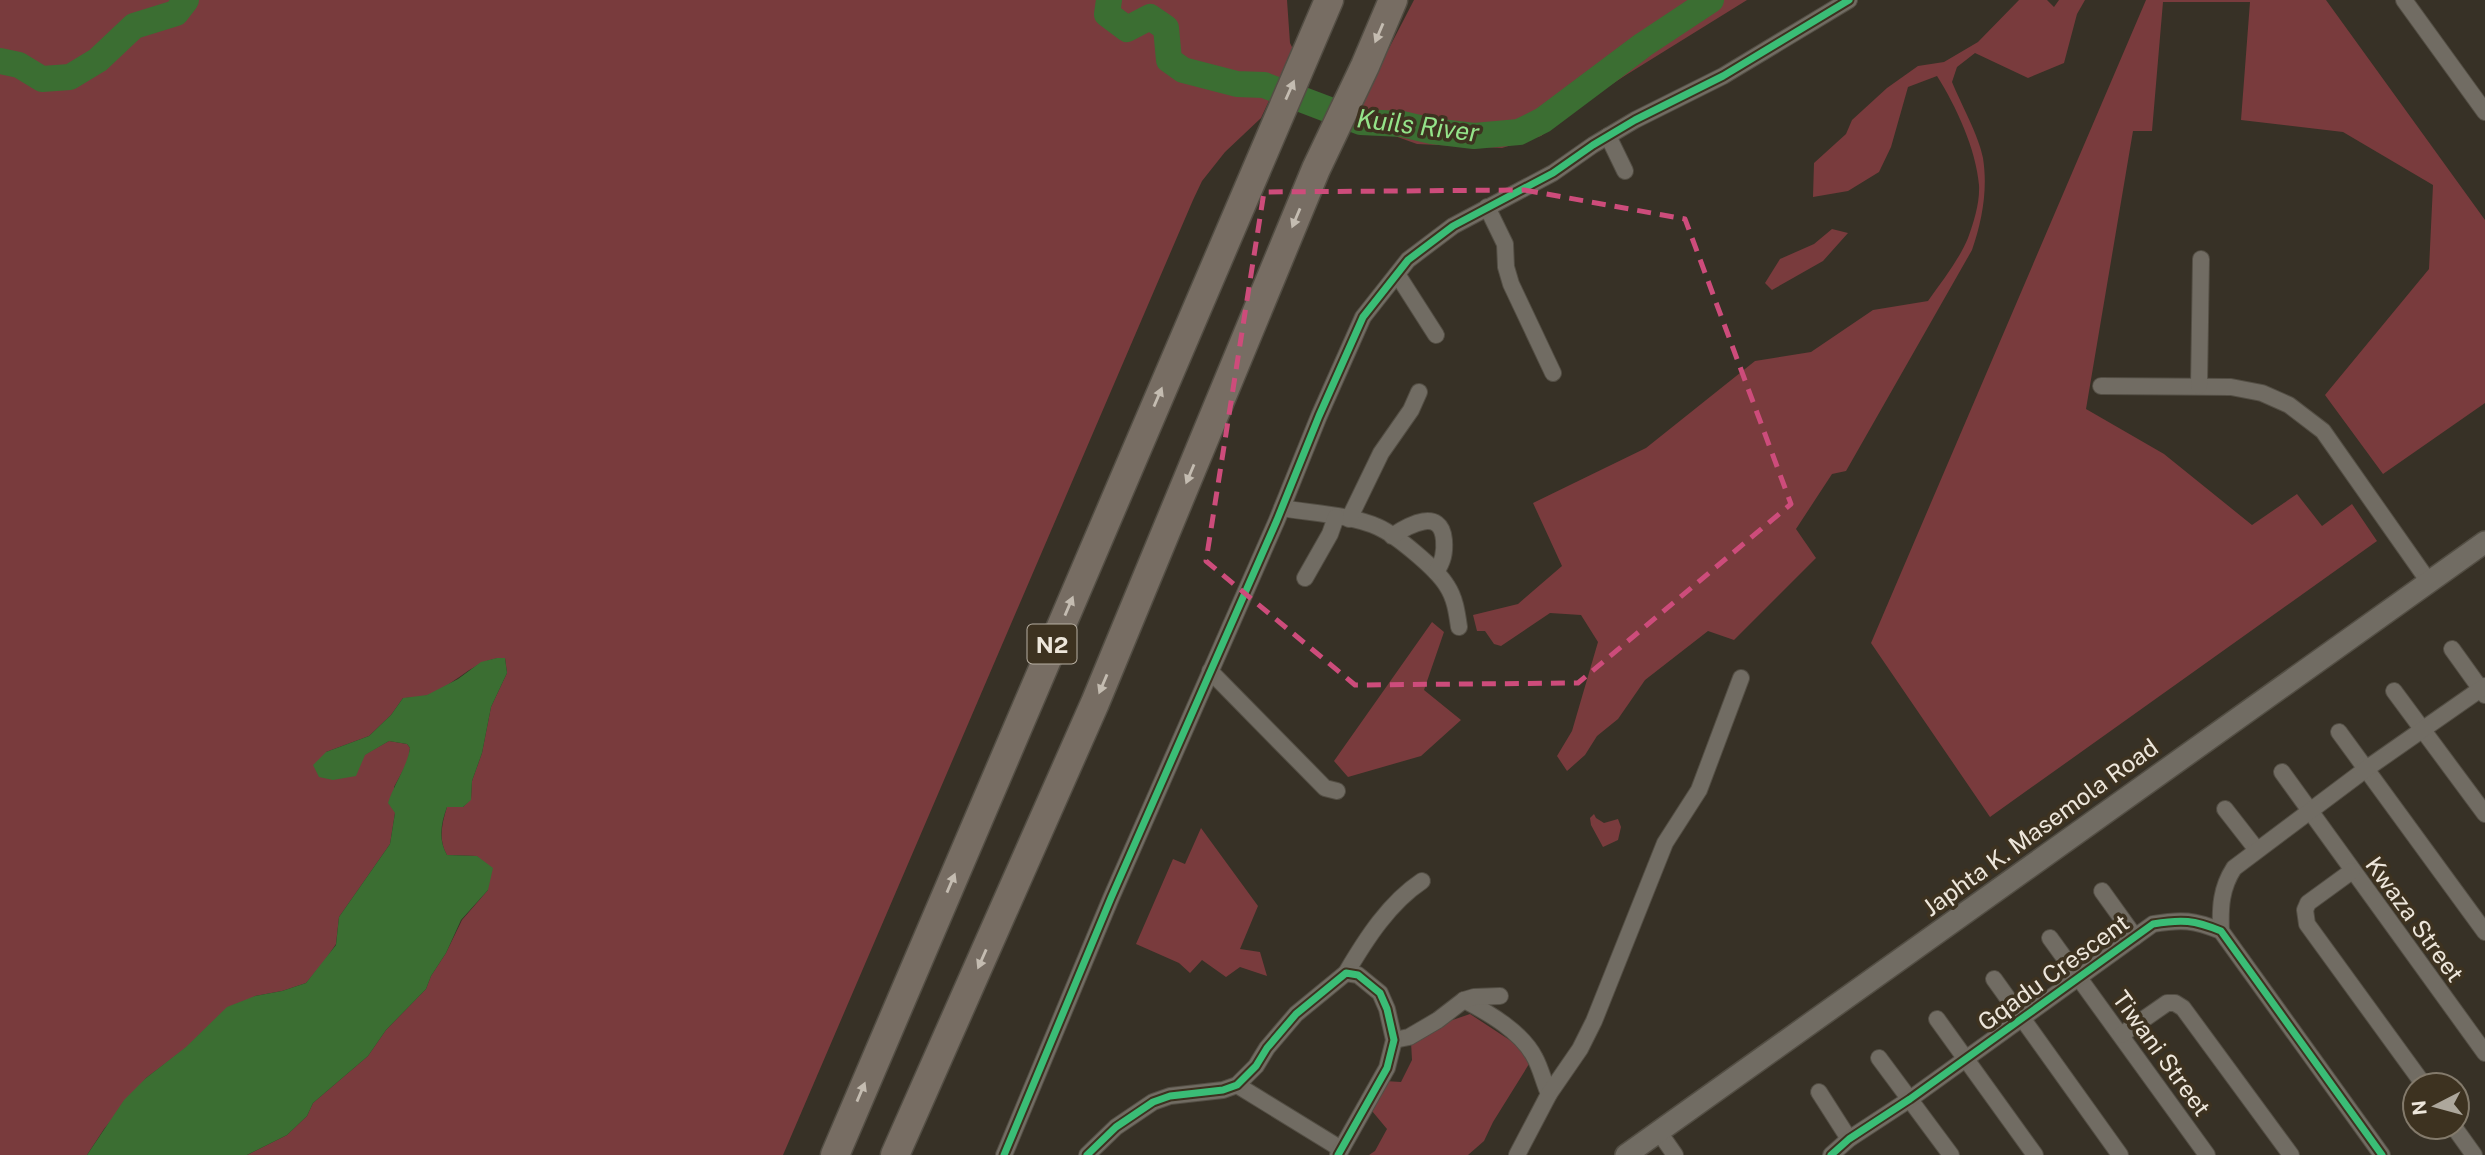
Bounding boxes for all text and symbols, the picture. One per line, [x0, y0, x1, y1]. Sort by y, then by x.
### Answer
one-way arrow [1373, 23, 1384, 44]
one-way arrow [1284, 80, 1296, 100]
water label: Kuils River [1355, 102, 1481, 148]
one-way arrow [1290, 208, 1301, 229]
one-way arrow [1152, 387, 1164, 407]
one-way arrow [1184, 463, 1195, 484]
one-way arrow [1063, 595, 1074, 616]
road number: N2 [1028, 624, 1076, 664]
one-way arrow [1097, 673, 1108, 694]
street label: Japhta K. Masemola Road [1917, 732, 2163, 922]
street label: Kwaza Street [2360, 851, 2470, 987]
one-way arrow [945, 872, 956, 893]
street label: Gqadu Crescent [1972, 908, 2134, 1036]
one-way arrow [976, 949, 987, 970]
street label: Tiwani Street [2107, 985, 2217, 1121]
north arrow [2401, 1071, 2471, 1141]
one-way arrow [856, 1081, 867, 1102]
text: N [2407, 1099, 2431, 1116]

